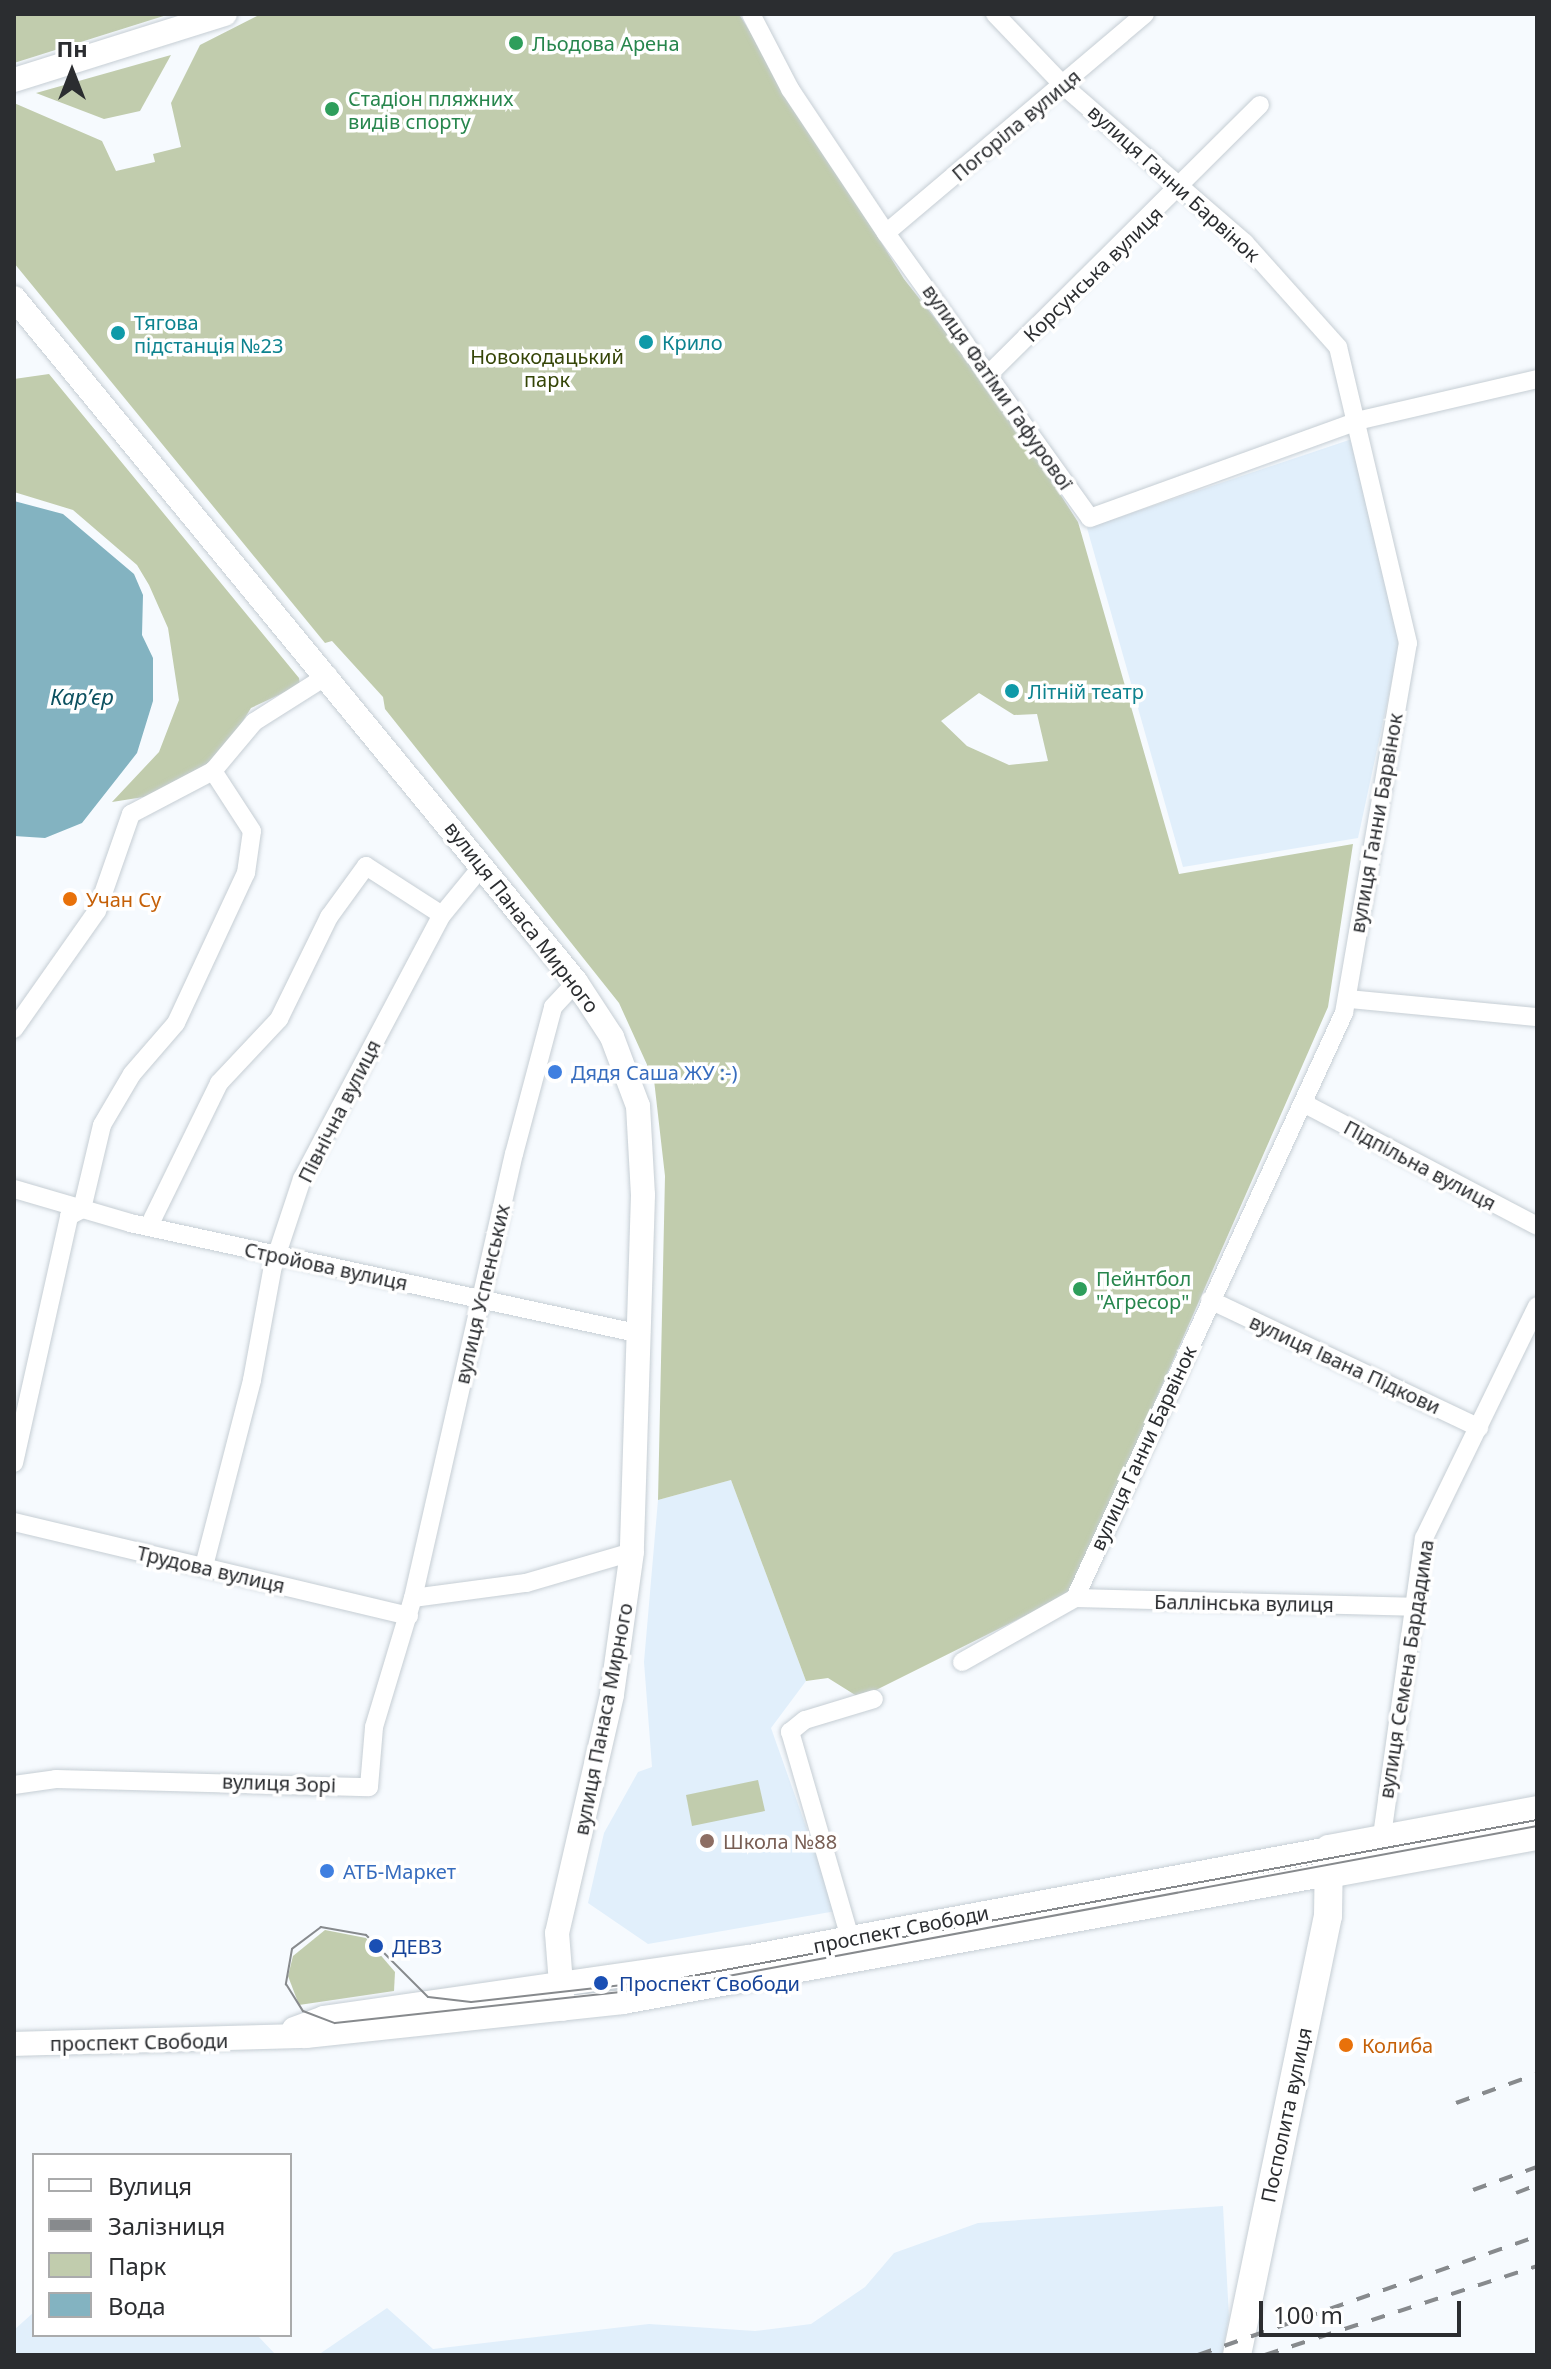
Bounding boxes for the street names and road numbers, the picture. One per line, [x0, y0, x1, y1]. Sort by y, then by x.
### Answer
street label: Погоріла вулиця [947, 64, 1085, 186]
street label: вулиця Ганни Барвінок [1083, 100, 1265, 266]
street label: Корсунська вулиця [1018, 201, 1168, 347]
street label: вулиця Фатіми Гафурової [918, 280, 1078, 494]
street label: вулиця Ганни Барвінок [1345, 711, 1407, 935]
street label: вулиця Панаса Мирного [440, 817, 604, 1017]
street label: Північна вулиця [293, 1036, 385, 1186]
street label: Підпільна вулиця [1340, 1115, 1500, 1215]
street label: вулиця Успенських [450, 1202, 514, 1386]
street label: Стройова вулиця [242, 1237, 410, 1295]
street label: вулиця Івана Підкови [1246, 1309, 1444, 1419]
street label: вулиця Ганни Барвінок [1085, 1342, 1201, 1554]
street label: вулиця Семена Бардадима [1374, 1538, 1438, 1800]
street label: Трудова вулиця [135, 1540, 287, 1598]
street label: Баллінська вулиця [1154, 1589, 1334, 1617]
street label: вулиця Панаса Мирного [569, 1601, 637, 1837]
street label: вулиця Зорі [222, 1769, 336, 1797]
street label: проспект Свободи [811, 1900, 991, 1958]
street label: Посполита вулиця [1256, 2025, 1316, 2205]
street label: проспект Свободи [50, 2028, 228, 2056]

